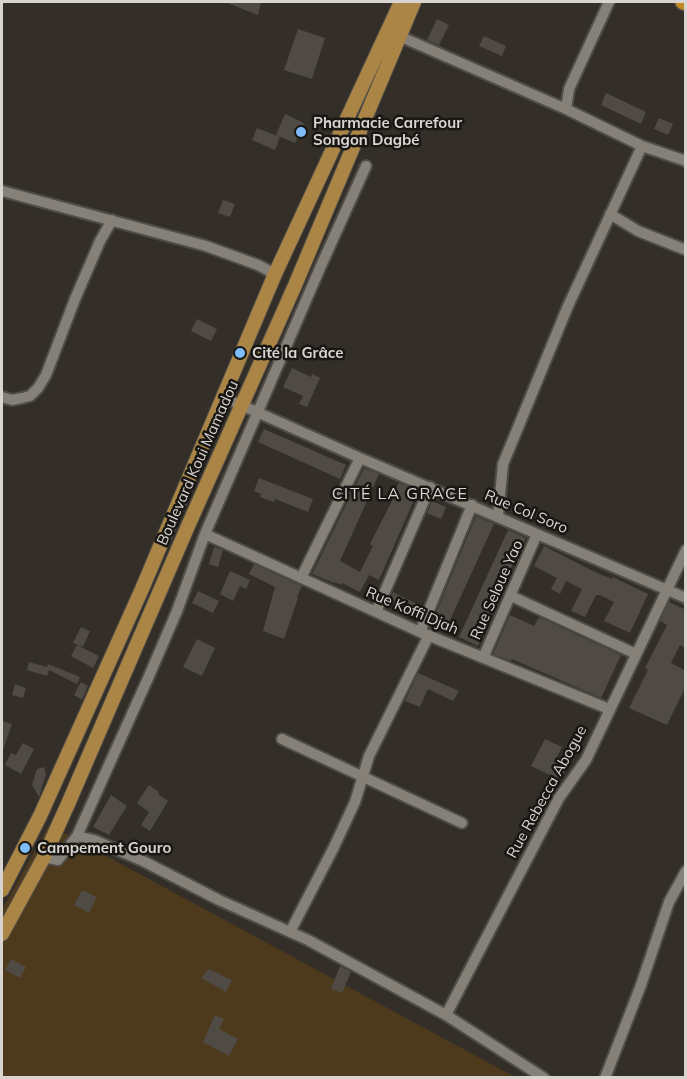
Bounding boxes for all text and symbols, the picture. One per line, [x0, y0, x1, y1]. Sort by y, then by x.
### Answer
place label: Pharmacie Carrefour Songon Dagbé [313, 114, 462, 149]
marker: Pharmacie Carrefour Songon Dagbé [294, 125, 308, 139]
place label: Cité la Grâce [252, 344, 343, 362]
marker: Cité la Grâce [233, 346, 247, 360]
street label: Boulevard Koui Mamadou [153, 378, 243, 548]
district label: CITÉ LA GRACE [332, 484, 468, 504]
street label: Rue Col Soro [482, 486, 570, 538]
street label: Rue Seloue Yao [467, 537, 527, 643]
street label: Rue Koffi Djah [363, 583, 461, 639]
street label: Rue Rebecca Abogue [503, 723, 591, 861]
place label: Campement Gouro [37, 839, 171, 857]
marker: Campement Gouro [18, 841, 32, 855]

